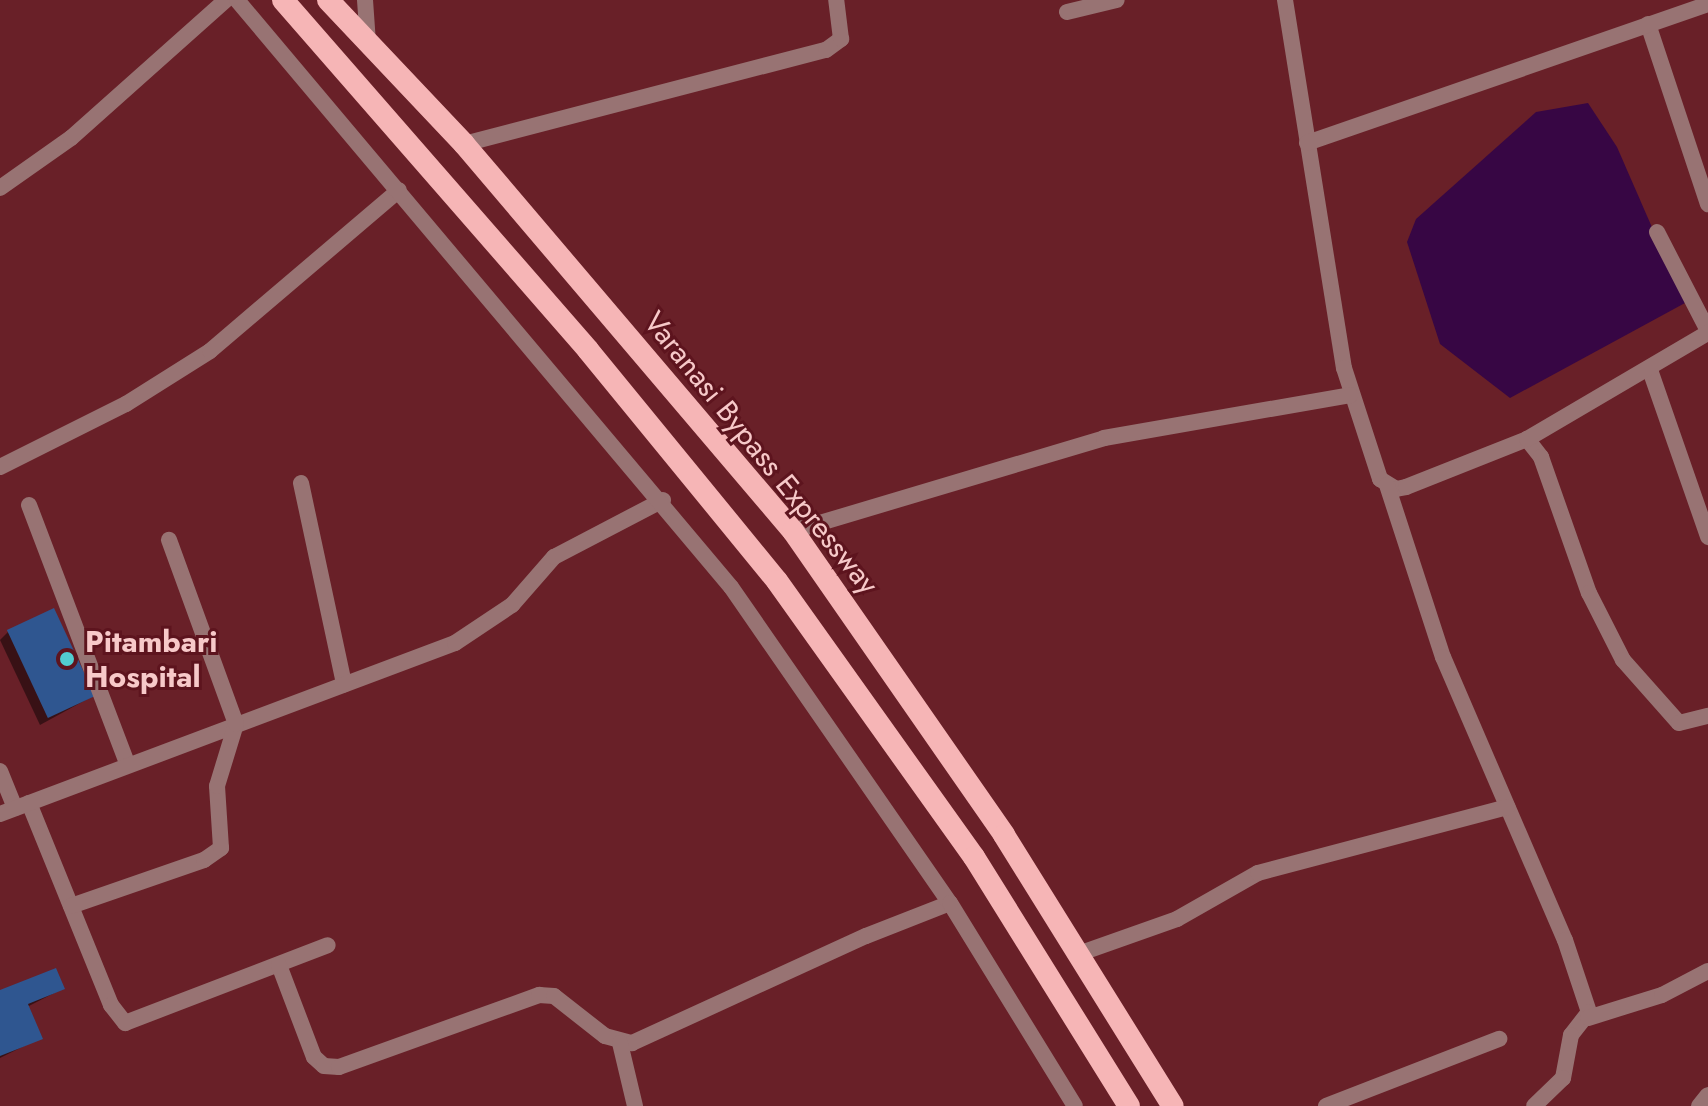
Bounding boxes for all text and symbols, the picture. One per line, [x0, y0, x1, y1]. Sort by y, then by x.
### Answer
street label: Varanasi Bypass Expressway [636, 304, 886, 602]
place label: Pitambari Hospital [85, 624, 218, 694]
marker: Pitambari Hospital [56, 648, 78, 670]

